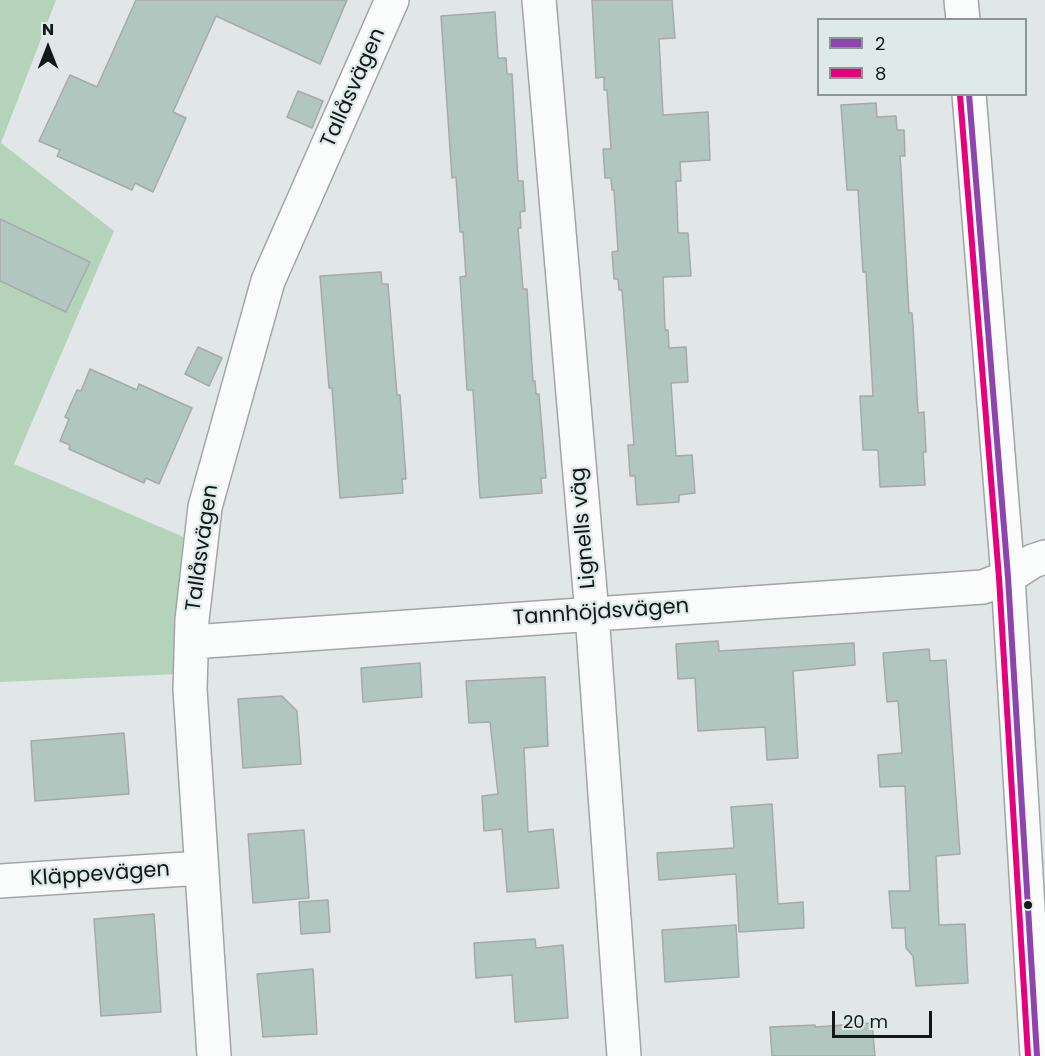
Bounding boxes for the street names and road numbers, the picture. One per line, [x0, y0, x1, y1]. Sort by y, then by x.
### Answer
street label: Tallåsvägen [317, 25, 391, 151]
street label: Lignells väg [566, 466, 602, 590]
street label: Tallåsvägen [182, 483, 224, 613]
street label: Tannhöjdsvägen [512, 594, 690, 632]
street label: Kläppevägen [29, 858, 171, 892]

